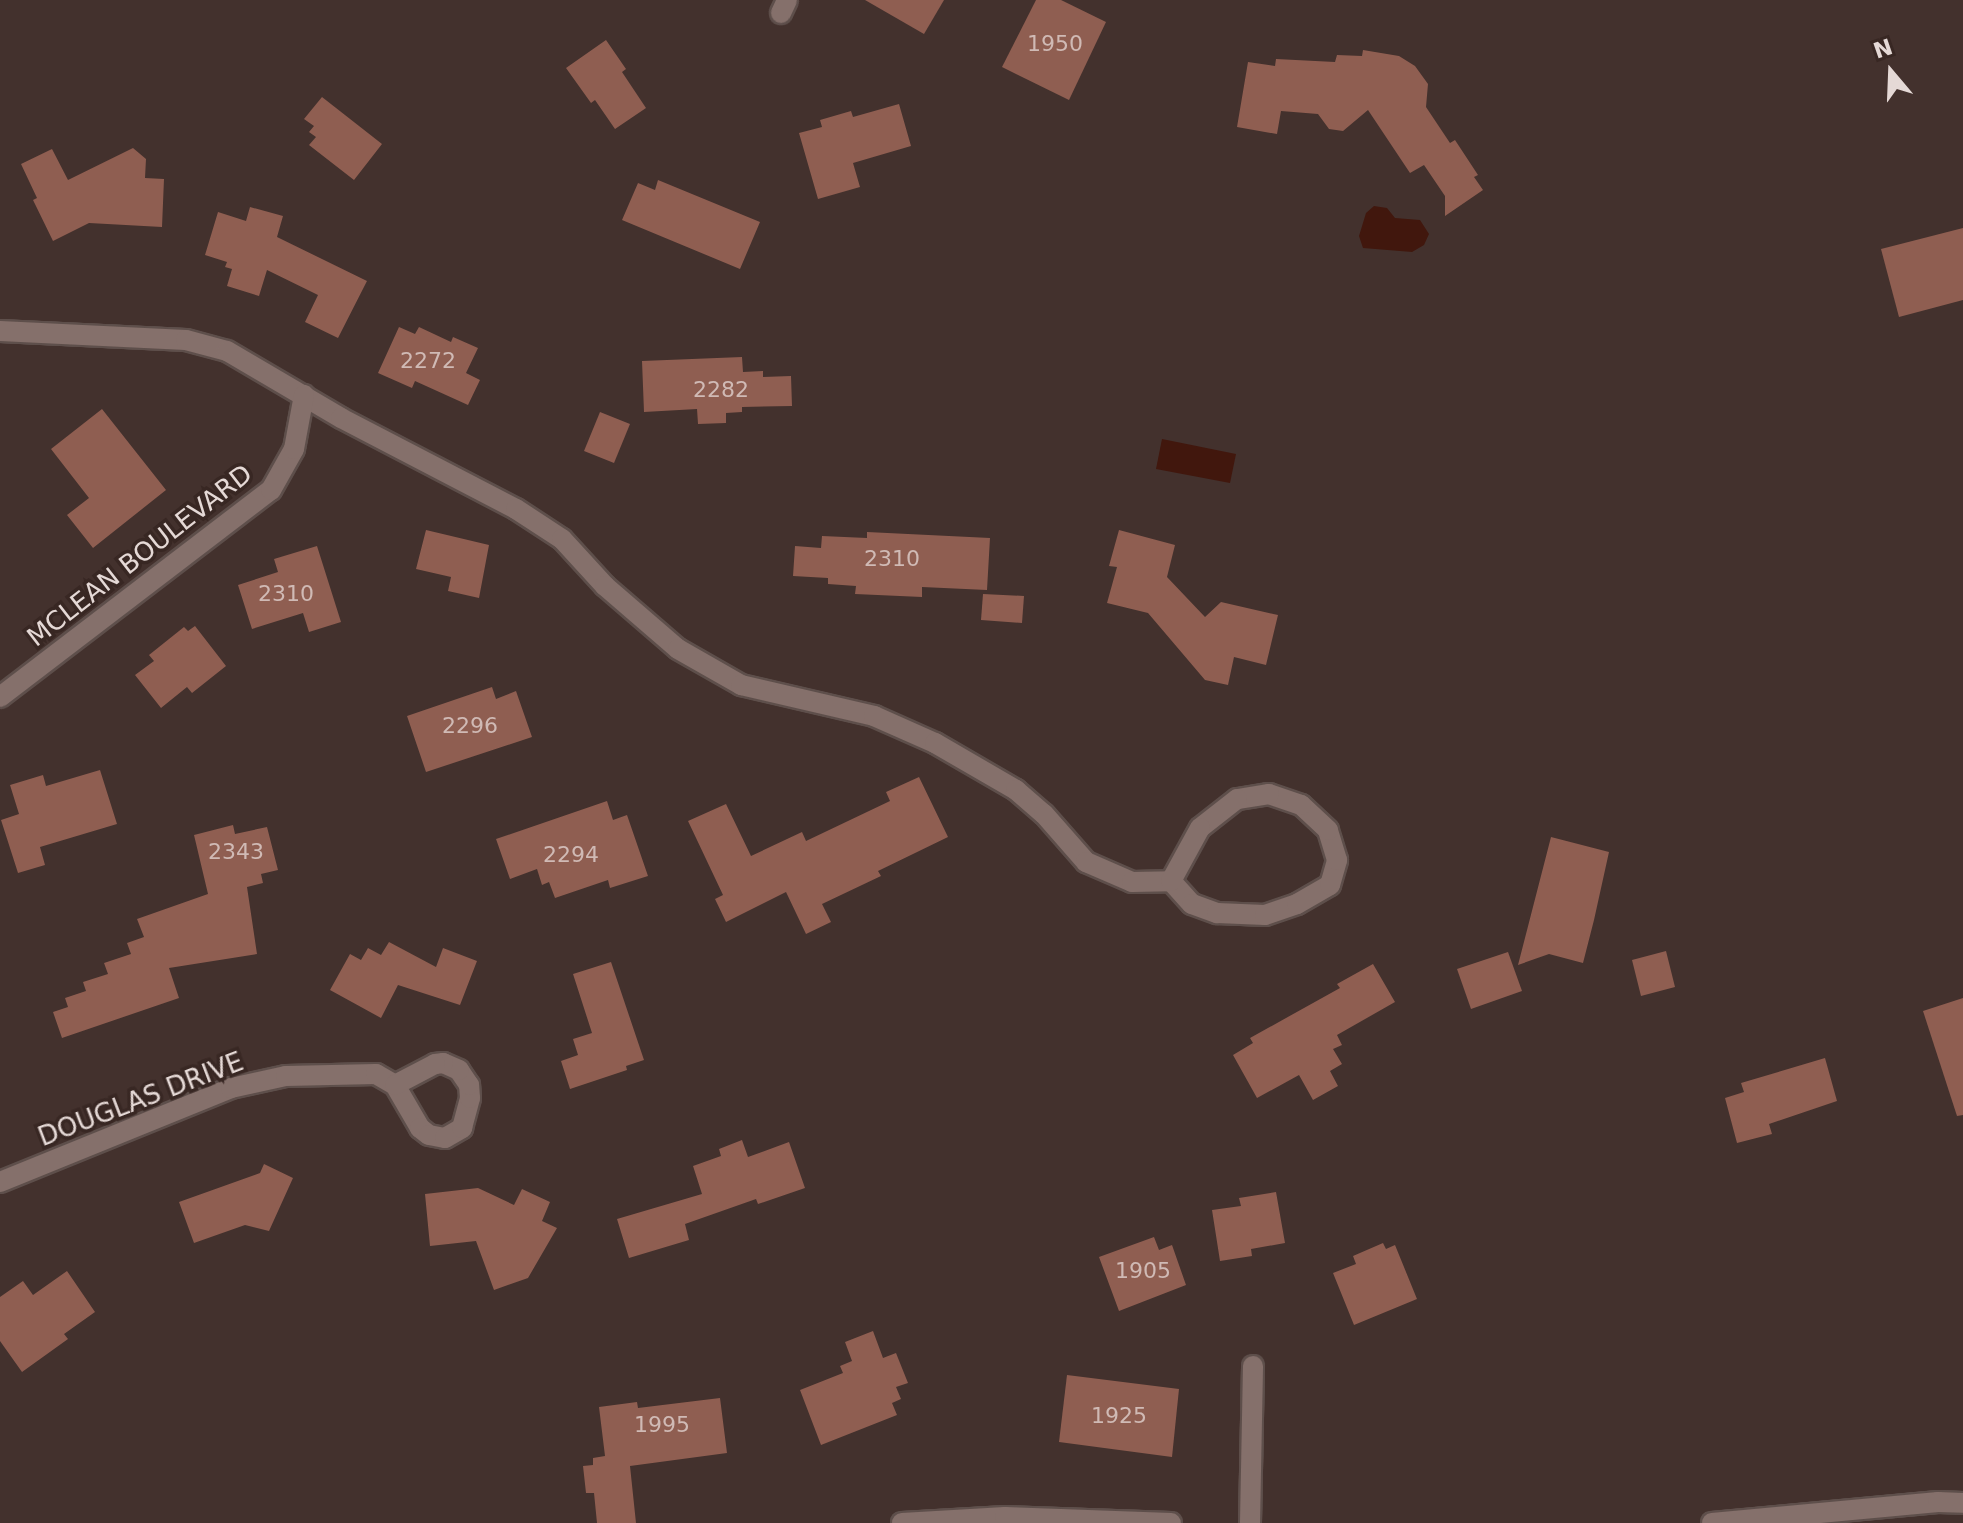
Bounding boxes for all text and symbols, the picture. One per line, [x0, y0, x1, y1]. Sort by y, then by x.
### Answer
house number: 1950 [1027, 31, 1083, 57]
north arrow [1851, 32, 1931, 112]
text: N [1870, 34, 1896, 64]
house number: 2272 [400, 348, 456, 374]
house number: 2282 [693, 377, 749, 403]
street label: MCLEAN BOULEVARD [21, 459, 259, 653]
house number: 2310 [864, 546, 920, 572]
house number: 2310 [258, 581, 314, 607]
house number: 2296 [442, 713, 498, 739]
house number: 2343 [208, 839, 264, 865]
house number: 2294 [543, 842, 599, 868]
street label: DOUGLAS DRIVE [34, 1047, 248, 1153]
house number: 1905 [1115, 1258, 1171, 1284]
house number: 1925 [1091, 1403, 1147, 1429]
house number: 1995 [634, 1412, 690, 1438]

